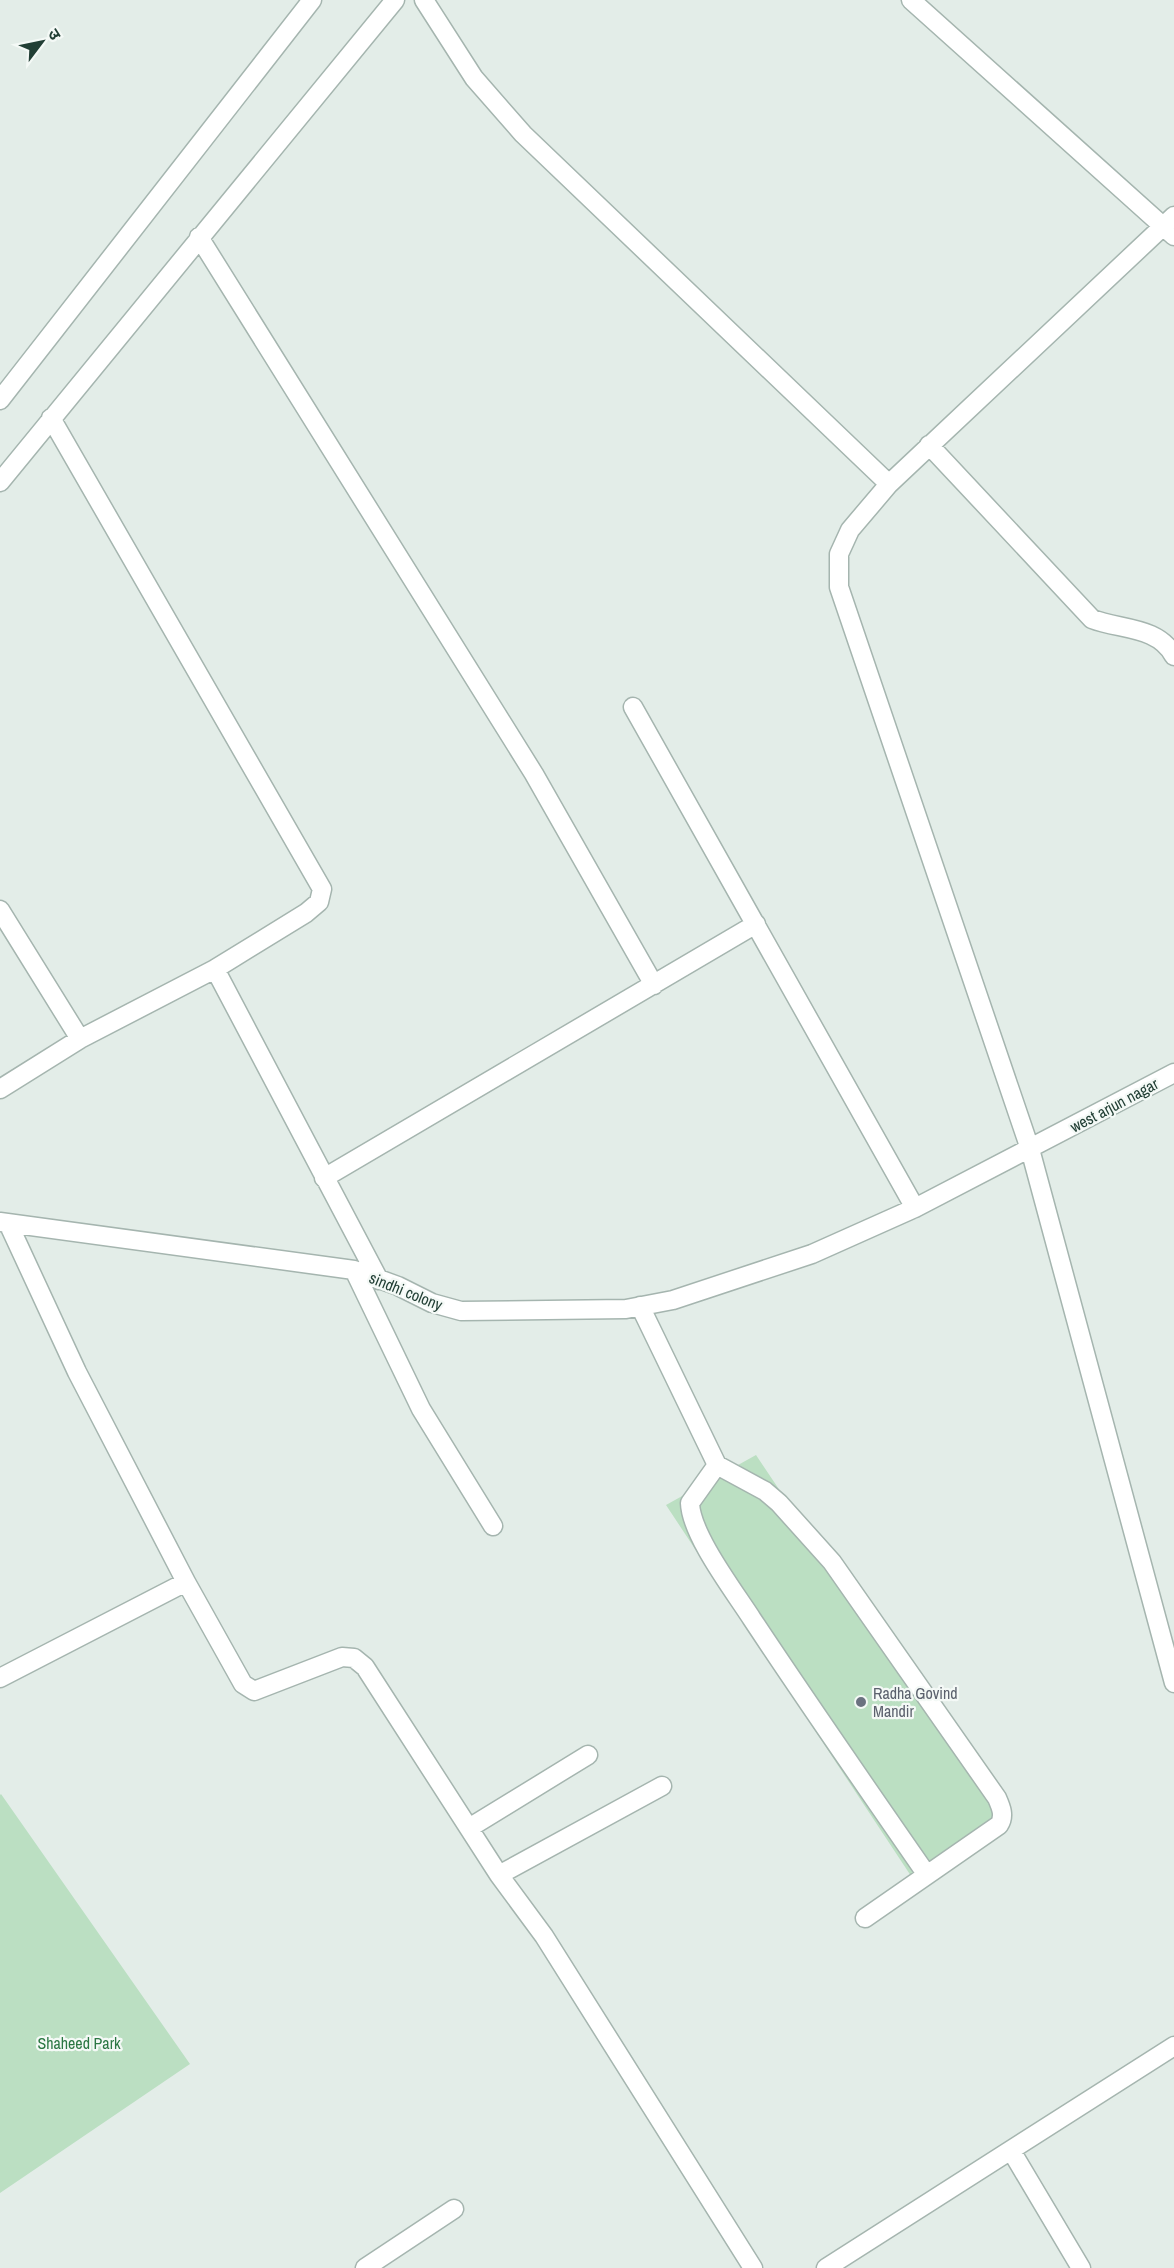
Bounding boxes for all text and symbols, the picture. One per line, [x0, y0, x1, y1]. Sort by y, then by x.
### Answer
north arrow [12, 12, 72, 72]
text: उ [43, 24, 67, 44]
street label: west arjun nagar [1066, 1072, 1163, 1137]
street label: sindhi colony [366, 1266, 446, 1316]
place label: Radha Govind Mandir [873, 1682, 958, 1722]
marker: Radha Govind Mandir [854, 1695, 868, 1709]
park label: Shaheed Park [37, 2032, 121, 2054]

